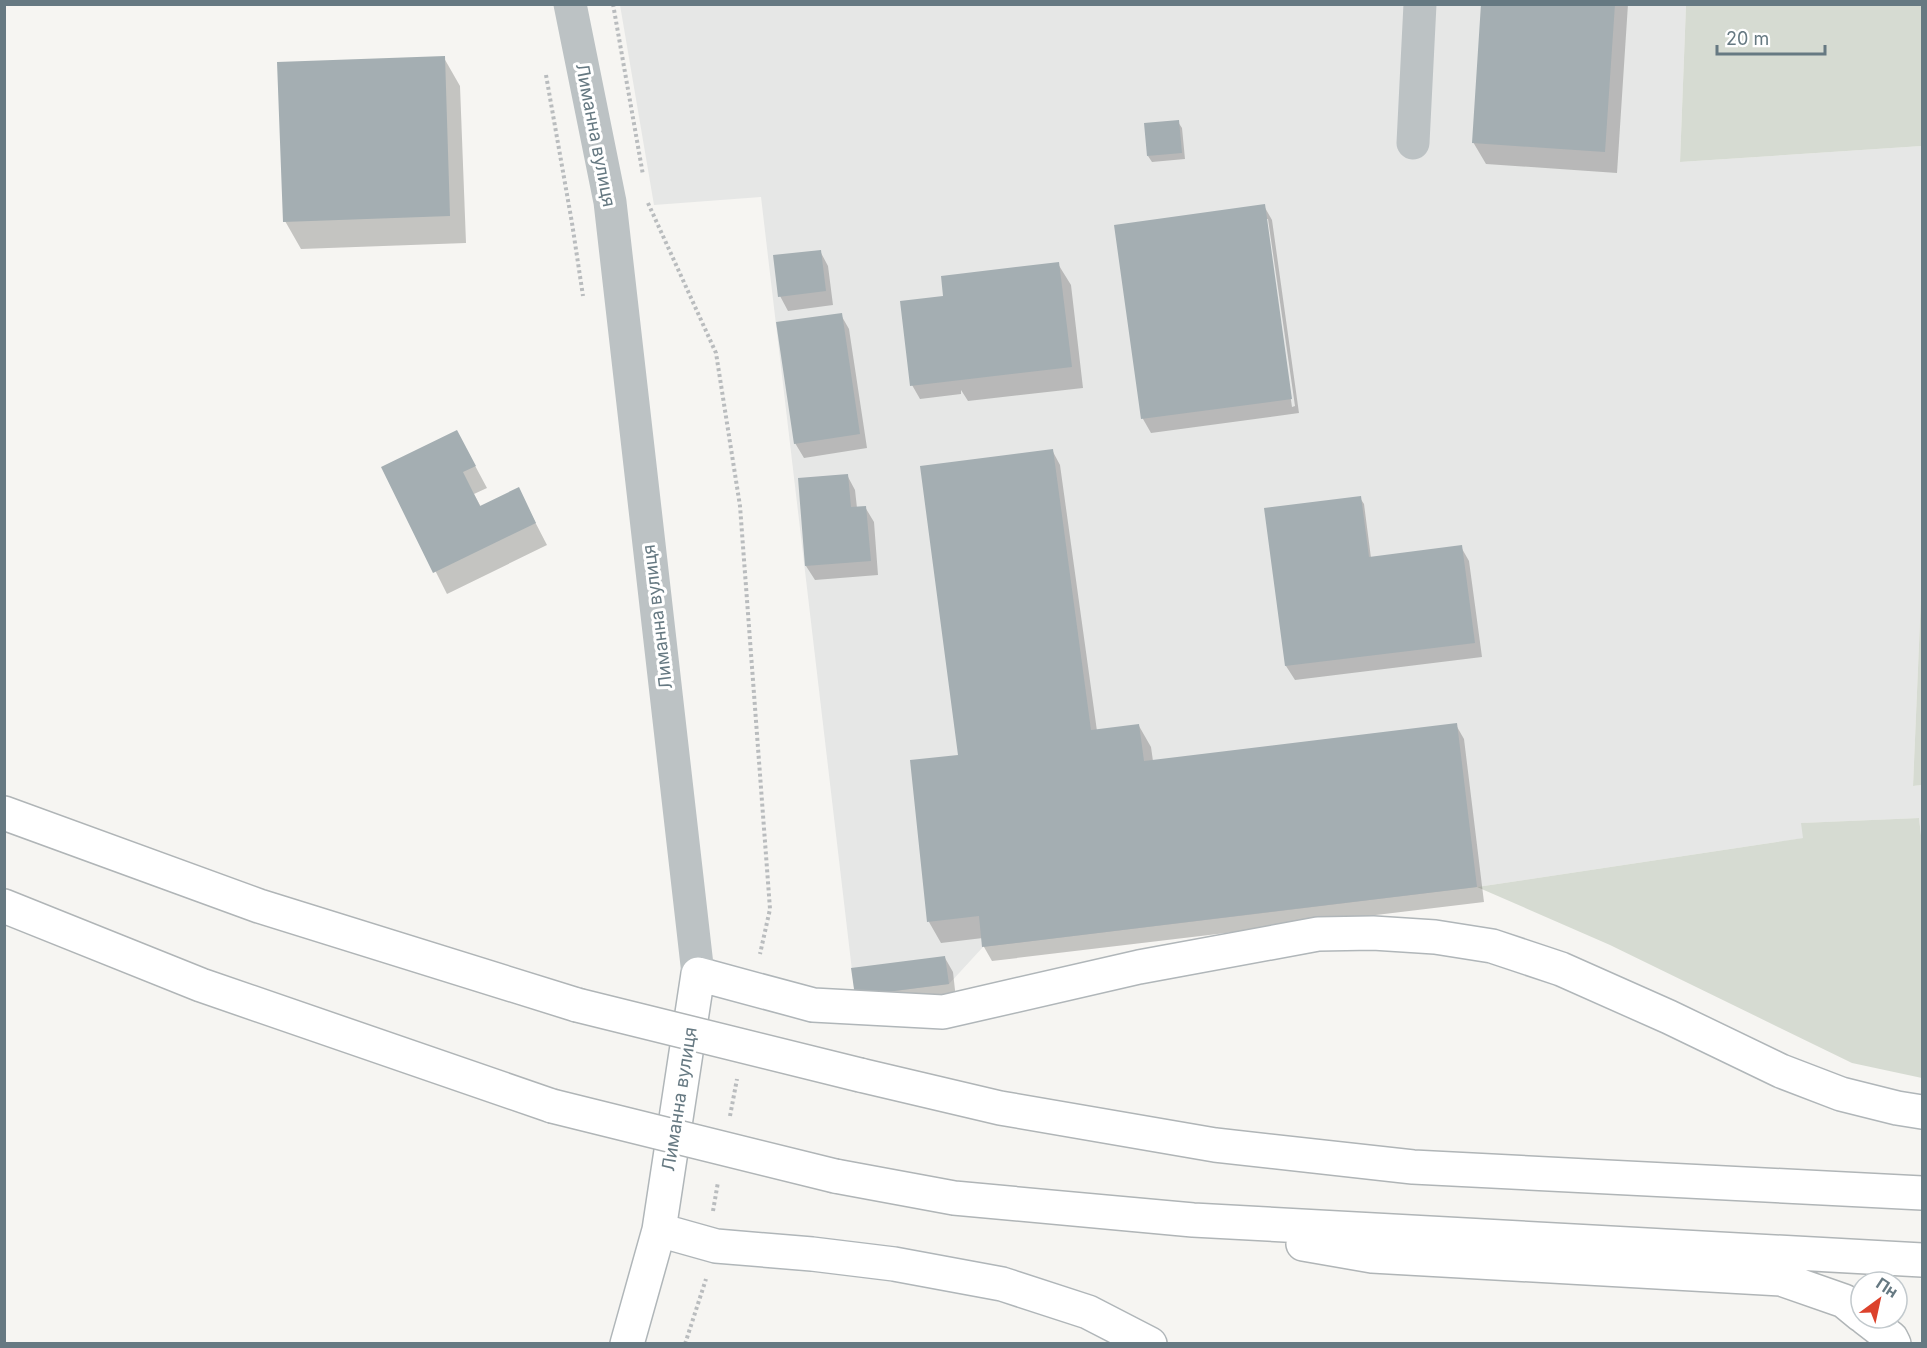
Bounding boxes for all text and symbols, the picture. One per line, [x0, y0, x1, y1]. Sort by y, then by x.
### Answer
scale bar [1717, 18, 1825, 56]
text: 20 m [1726, 28, 1769, 49]
street label: Лиманна вулиця [572, 61, 620, 209]
street label: Лиманна вулиця [638, 543, 676, 691]
street label: Лиманна вулиця [657, 1025, 701, 1173]
north arrow [1849, 1270, 1909, 1330]
text: Пн [1873, 1273, 1902, 1302]

